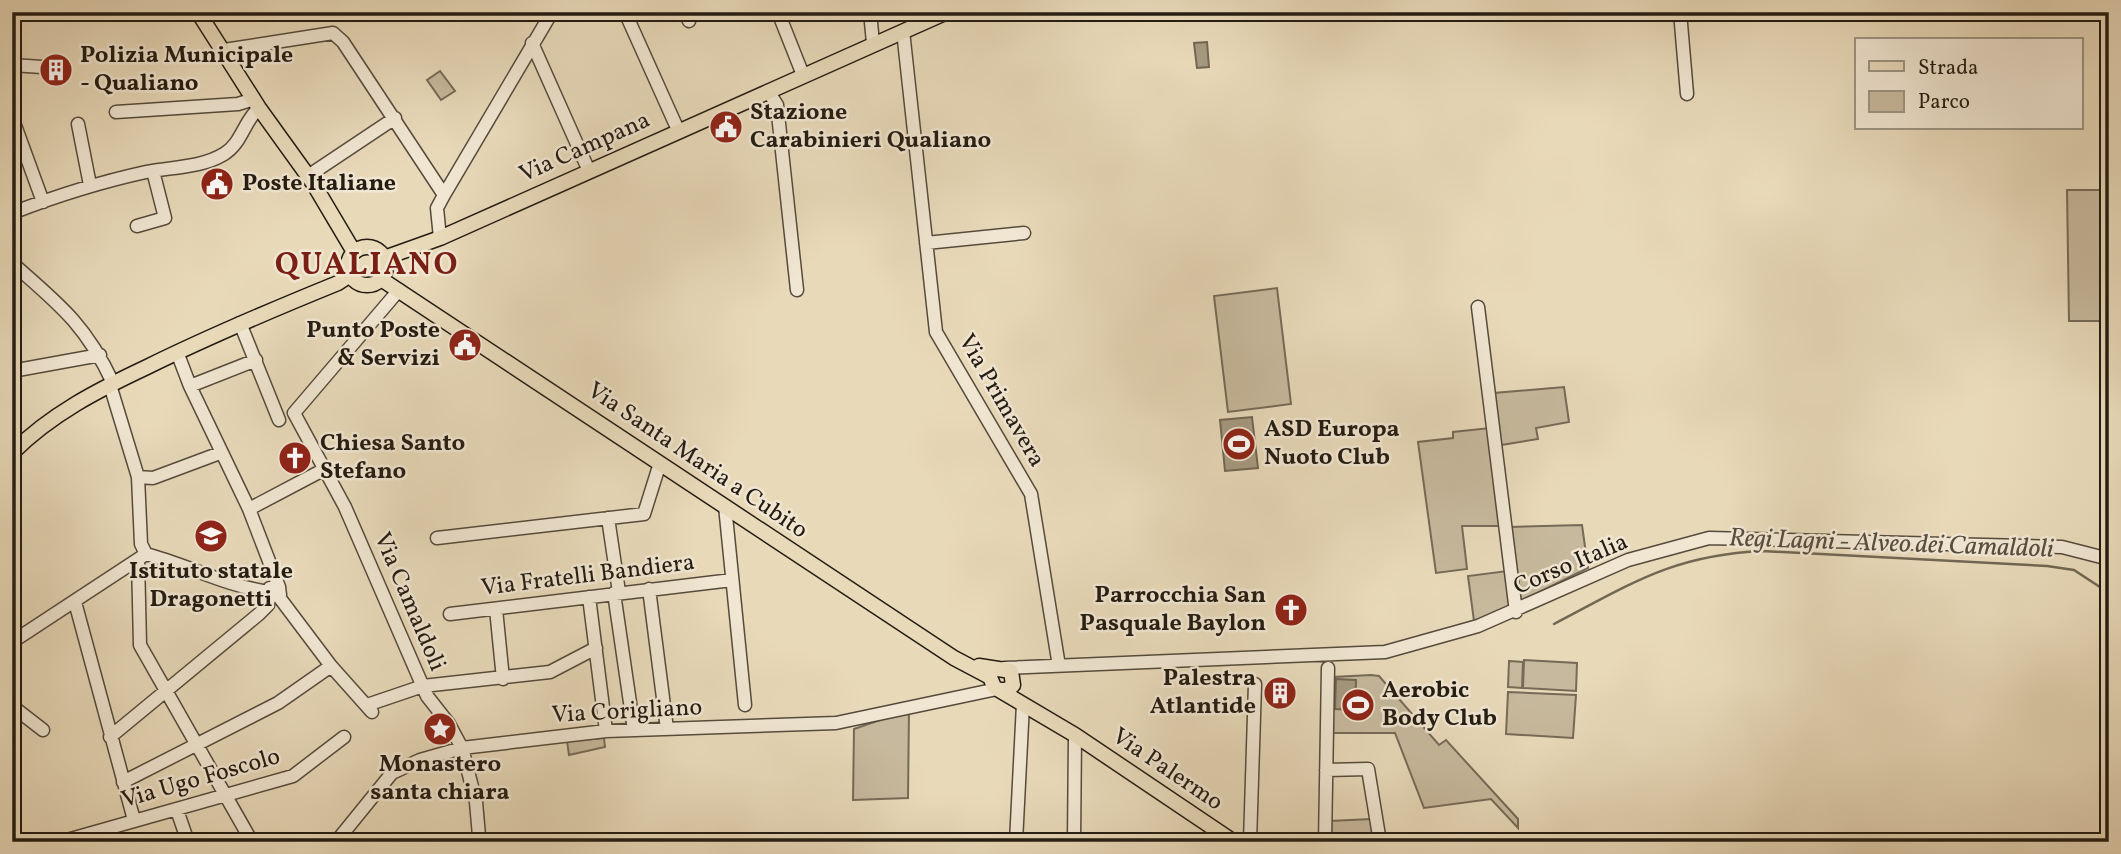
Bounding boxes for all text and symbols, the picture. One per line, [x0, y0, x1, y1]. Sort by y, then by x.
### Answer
legend [1855, 38, 2082, 130]
place label: Polizia Municipale - Qualiano [80, 39, 293, 101]
building icon: Polizia Municipale - Qualiano [37, 51, 75, 89]
text: Strada [1918, 54, 1979, 83]
text: Parco [1918, 88, 1970, 117]
place label: Stazione Carabinieri Qualiano [750, 96, 991, 158]
street label: Via Campana [514, 104, 656, 192]
public building icon: Stazione Carabinieri Qualiano [707, 108, 745, 146]
public building icon: Poste Italiane [198, 165, 236, 203]
place label: Poste Italiane [242, 167, 396, 201]
district label: QUALIANO [275, 244, 459, 288]
place label: Punto Poste & Servizi [306, 314, 440, 376]
public building icon: Punto Poste & Servizi [446, 326, 484, 364]
street label: Via Primavera [949, 328, 1053, 474]
street label: Via Santa Maria a Cubito [580, 374, 814, 548]
place label: ASD Europa Nuoto Club [1264, 413, 1400, 475]
sports icon: ASD Europa Nuoto Club [1220, 425, 1258, 463]
place label: Chiesa Santo Stefano [320, 427, 465, 489]
church icon: Chiesa Santo Stefano [276, 439, 314, 477]
school or university icon: Istituto statale Dragonetti [192, 517, 230, 555]
water label: Regi Lagni - Alveo dei Camaldoli [1728, 520, 2055, 568]
street label: Corso Italia [1508, 526, 1634, 604]
street label: Via Camaldoli [364, 527, 454, 677]
street label: Via Fratelli Bandiera [479, 546, 697, 606]
place label: Istituto statale Dragonetti [129, 555, 293, 617]
place label: Parrocchia San Pasquale Baylon [1080, 579, 1266, 641]
church icon: Parrocchia San Pasquale Baylon [1272, 591, 1310, 629]
place label: Palestra Atlantide [1150, 662, 1256, 724]
building icon: Palestra Atlantide [1261, 674, 1299, 712]
place label: Aerobic Body Club [1382, 674, 1497, 736]
sports icon: Aerobic Body Club [1339, 686, 1377, 724]
street label: Via Corigliano [551, 691, 703, 733]
place icon: Monastero santa chiara [421, 710, 459, 748]
street label: Via Palermo [1105, 720, 1229, 820]
street label: Via Ugo Foscolo [118, 740, 284, 818]
place label: Monastero santa chiara [370, 748, 510, 810]

